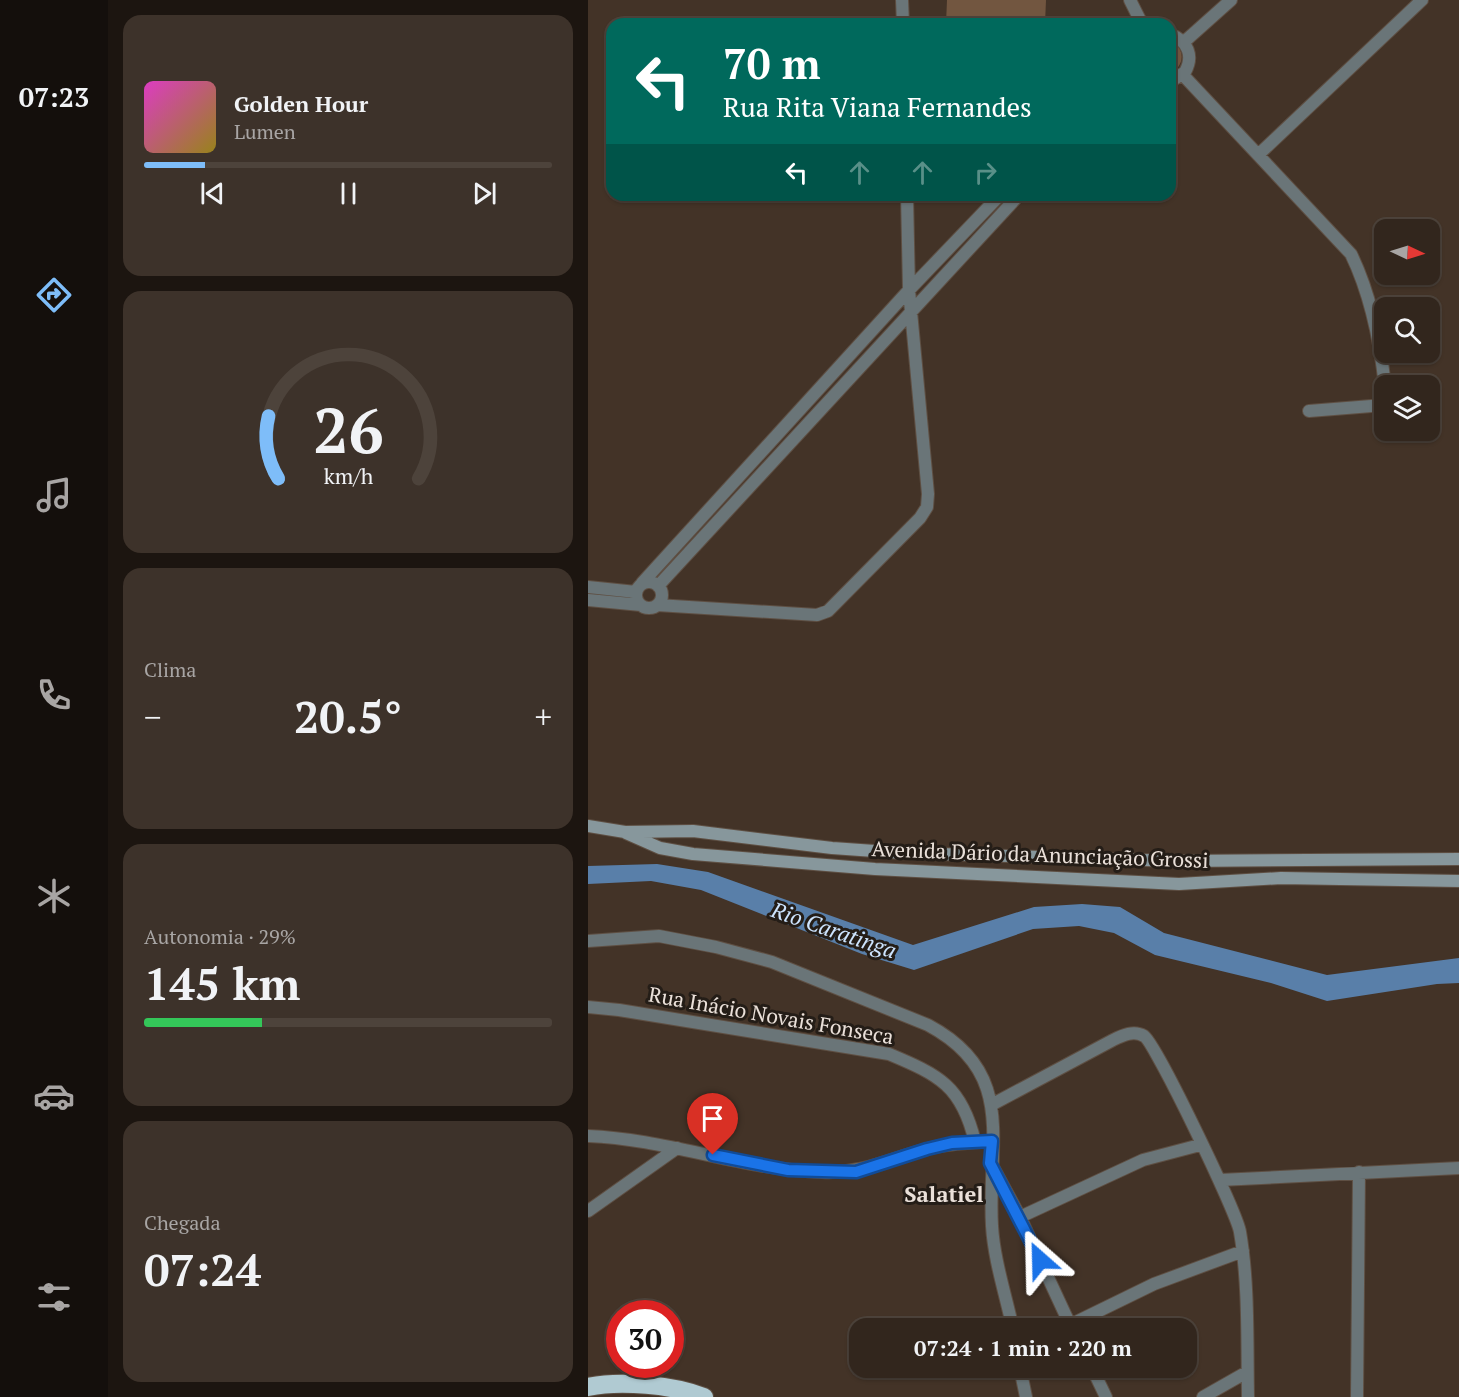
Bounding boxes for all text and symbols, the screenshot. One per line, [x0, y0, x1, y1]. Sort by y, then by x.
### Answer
text: 70 m [723, 35, 821, 91]
icon: left [624, 42, 702, 120]
text: 07:23 [19, 79, 89, 115]
text: Golden Hour [234, 89, 368, 118]
text: Rua Rita Viana Fernandes [723, 89, 1032, 125]
text: Lumen [234, 118, 296, 145]
icon: left [780, 156, 813, 189]
icon: ahead [843, 156, 876, 189]
icon: ahead [906, 156, 939, 189]
icon: right [969, 156, 1002, 189]
icon: previous [196, 177, 229, 210]
icon: pause [332, 177, 365, 210]
icon: next [468, 177, 501, 210]
north arrow [1374, 219, 1440, 285]
map controls [1374, 219, 1440, 441]
icon: directions [33, 274, 75, 316]
button: search [1374, 297, 1440, 363]
button: layers [1374, 375, 1440, 441]
text: 26 [313, 388, 383, 471]
text: km/h [323, 463, 373, 491]
icon: music [33, 474, 75, 516]
text: Clima [144, 656, 196, 683]
icon: phone [33, 674, 75, 716]
text: 20.5° [294, 686, 402, 746]
text: − [144, 695, 162, 738]
text: + [534, 695, 552, 738]
street label: Avenida Dário da Anunciação Grossi [871, 834, 1209, 874]
icon: climate [33, 875, 75, 917]
water label: Rio Caratinga [767, 894, 900, 964]
text: Autonomia · 29% [144, 923, 296, 950]
text: 145 km [144, 953, 300, 1013]
street label: Rua Inácio Novais Fonseca [646, 980, 896, 1050]
icon: car [33, 1075, 75, 1117]
pin [687, 1093, 738, 1155]
icon: arrive [696, 1102, 729, 1135]
district label: Salatiel [904, 1179, 984, 1208]
text: Chegada [144, 1209, 221, 1236]
position arrow [1008, 1228, 1072, 1292]
text: 07:24 [144, 1239, 261, 1299]
icon: filters [33, 1276, 75, 1318]
speed limit sign: 30 [606, 1300, 684, 1378]
text: 07:24 · 1 min · 220 m [914, 1333, 1132, 1362]

